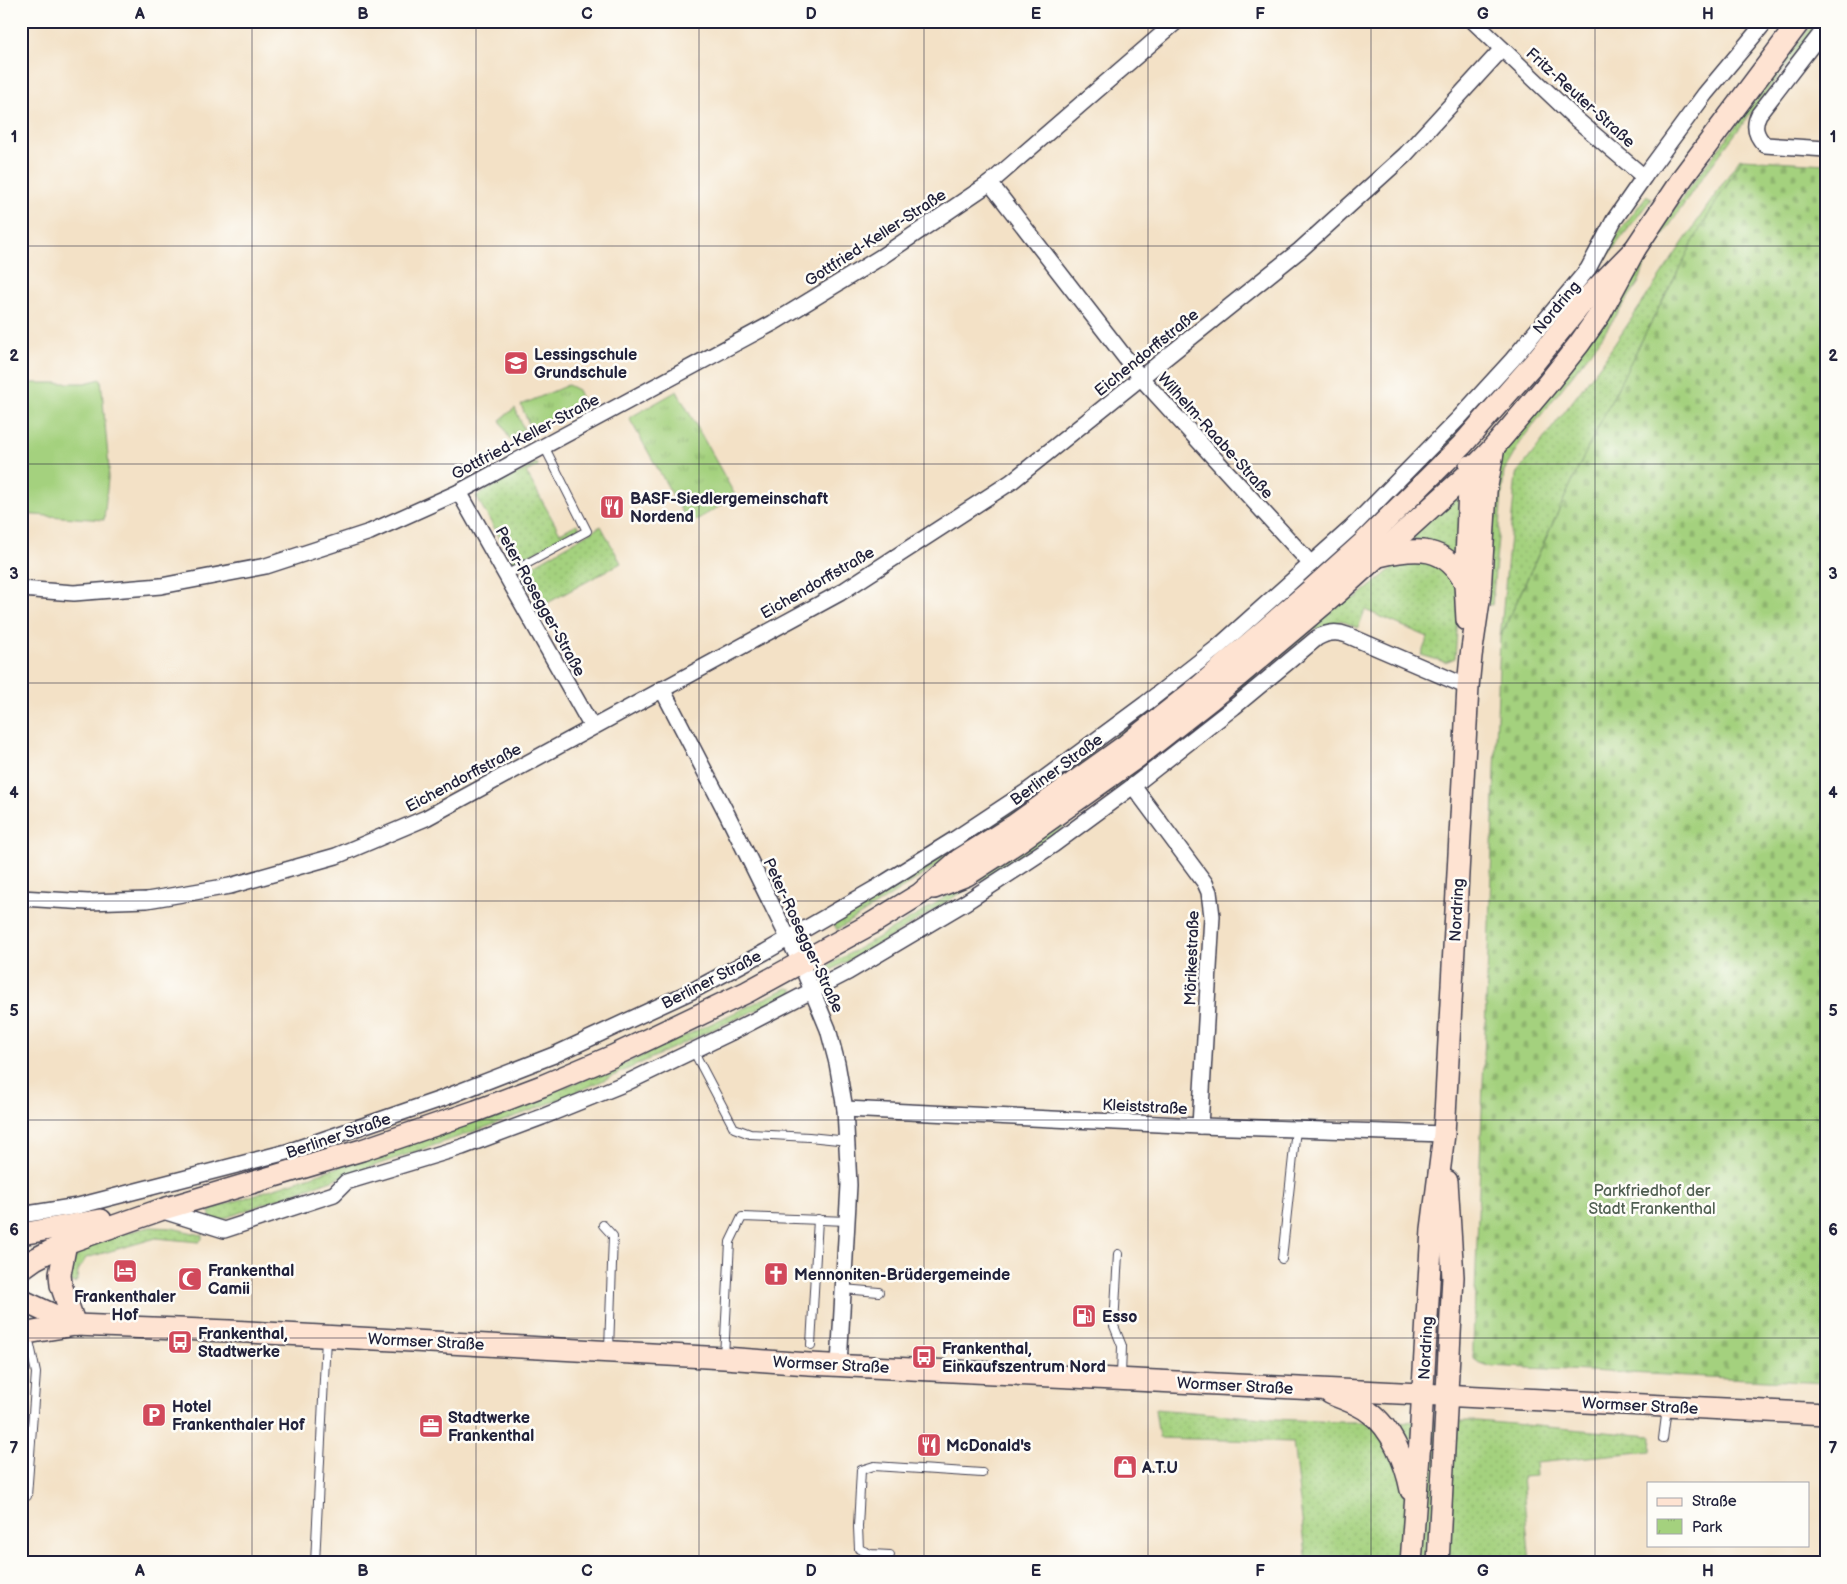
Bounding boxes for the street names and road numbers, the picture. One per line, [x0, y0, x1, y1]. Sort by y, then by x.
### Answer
street label: Fritz-Reuter-Straße [1522, 44, 1639, 152]
street label: Gottfried-Keller-Straße [802, 185, 950, 291]
street label: Nordring [1529, 278, 1585, 338]
street label: Eichendorffstraße [1091, 305, 1203, 401]
street label: Wilhelm-Raabe-Straße [1153, 369, 1277, 503]
street label: Gottfried-Keller-Straße [449, 390, 603, 484]
street label: Peter-Rosegger-Straße [491, 523, 589, 680]
street label: Eichendorffstraße [757, 543, 878, 624]
street label: Berliner Straße [1007, 730, 1107, 810]
street label: Eichendorffstraße [403, 740, 525, 817]
street label: Peter-Rosegger-Straße [758, 855, 847, 1016]
street label: Nordring [1446, 878, 1469, 942]
street label: Mörikestraße [1181, 910, 1204, 1006]
street label: Berliner Straße [659, 947, 765, 1014]
street label: Kleiststraße [1102, 1096, 1189, 1119]
street label: Berliner Straße [284, 1109, 394, 1163]
street label: Nordring [1415, 1316, 1438, 1380]
street label: Wormser Straße [367, 1330, 485, 1355]
street label: Wormser Straße [772, 1353, 890, 1378]
street label: Wormser Straße [1176, 1374, 1294, 1399]
street label: Wormser Straße [1581, 1394, 1699, 1419]

